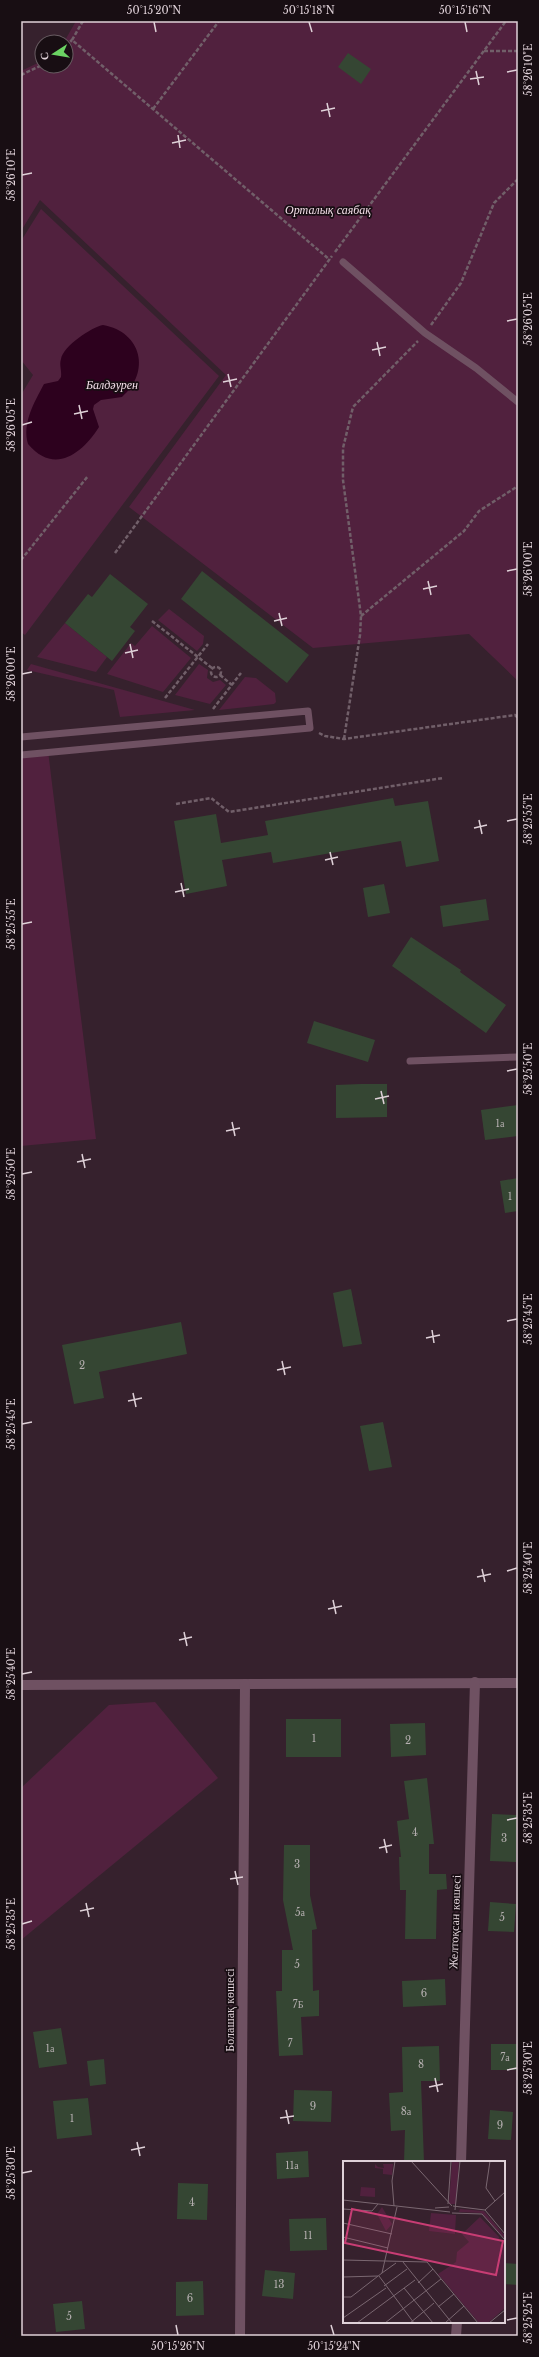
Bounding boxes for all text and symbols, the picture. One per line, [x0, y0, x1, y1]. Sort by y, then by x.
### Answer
text: 50°15'20"N [127, 4, 181, 17]
text: 50°15'18"N [283, 4, 335, 17]
text: 50°15'16"N [439, 4, 491, 17]
north arrow [34, 34, 74, 74]
text: 58°26'10"E [522, 44, 535, 96]
text: С [37, 51, 52, 61]
text: 58°26'10"E [5, 149, 18, 201]
park label: Орталық саябақ [285, 202, 371, 217]
text: 58°26'05"E [522, 292, 535, 346]
park label: Балдәурен [85, 377, 138, 392]
text: 58°26'05"E [5, 398, 18, 452]
text: 58°26'00"E [522, 541, 535, 597]
text: 58°26'00"E [5, 646, 18, 702]
text: 58°25'55"E [522, 793, 535, 845]
text: 58°25'55"E [5, 898, 18, 950]
text: 58°25'50"E [522, 1043, 535, 1095]
house number: 1а [496, 1117, 505, 1130]
text: 58°25'50"E [5, 1148, 18, 1200]
house number: 1 [508, 1190, 512, 1203]
text: 58°25'45"E [522, 1293, 535, 1345]
house number: 2 [79, 1359, 85, 1372]
text: 58°25'45"E [5, 1398, 18, 1450]
text: 58°25'40"E [522, 1542, 535, 1594]
text: 58°25'40"E [5, 1648, 18, 1700]
house number: 1 [312, 1732, 316, 1745]
house number: 2 [405, 1734, 411, 1747]
text: 58°25'35"E [522, 1792, 535, 1844]
house number: 4 [412, 1826, 418, 1839]
house number: 3 [501, 1832, 507, 1845]
house number: 3 [294, 1858, 300, 1871]
street label: Желтоқсан көшесі [445, 1874, 464, 1969]
text: 58°25'35"E [5, 1898, 18, 1950]
house number: 5а [295, 1906, 306, 1919]
house number: 5 [499, 1911, 505, 1924]
house number: 5 [294, 1958, 300, 1971]
street label: Болашақ көшесі [222, 1968, 237, 2052]
house number: 6 [421, 1987, 427, 2000]
house number: 7Б [293, 1998, 304, 2011]
house number: 7 [287, 2037, 293, 2050]
text: 58°25'30"E [522, 2041, 535, 2095]
house number: 1а [46, 2042, 55, 2055]
house number: 7а [500, 2051, 510, 2064]
house number: 8 [418, 2058, 424, 2071]
house number: 9 [310, 2100, 316, 2113]
house number: 8а [401, 2105, 412, 2118]
house number: 1 [70, 2112, 74, 2125]
house number: 9 [497, 2119, 503, 2132]
text: 58°25'30"E [5, 2146, 18, 2200]
house number: 11а [285, 2159, 299, 2172]
inset map [343, 2161, 505, 2323]
house number: 4 [189, 2196, 195, 2209]
house number: 11 [304, 2229, 312, 2242]
house number: 13 [274, 2278, 284, 2291]
house number: 6 [187, 2292, 193, 2305]
text: 58°25'25"E [522, 2292, 535, 2344]
house number: 5 [66, 2310, 72, 2323]
text: 50°15'26"N [151, 2340, 205, 2353]
text: 50°15'24"N [307, 2340, 361, 2353]

